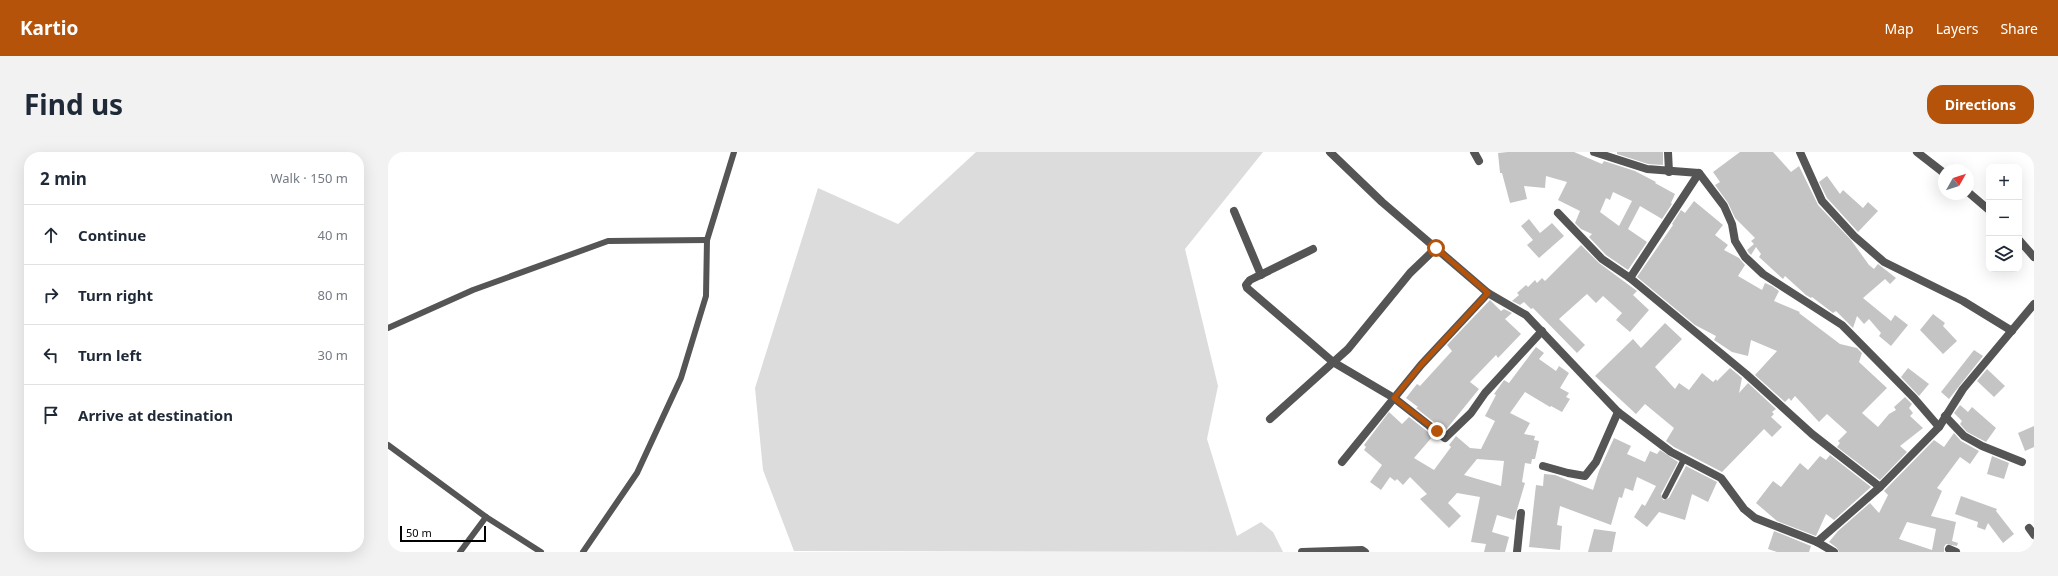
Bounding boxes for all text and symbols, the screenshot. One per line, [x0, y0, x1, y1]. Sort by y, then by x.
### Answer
text: Kartio [20, 15, 78, 41]
text: Map [1885, 19, 1914, 38]
text: Layers [1936, 19, 1978, 38]
text: Share [2000, 19, 2038, 38]
text: Find us [24, 85, 123, 123]
button: Directions [1927, 85, 2034, 124]
north arrow [1938, 164, 1974, 200]
map controls [1986, 164, 2022, 272]
button: + [1986, 164, 2022, 200]
text: 2 min [40, 167, 87, 190]
text: Walk · 150 m [270, 169, 348, 187]
button: − [1986, 200, 2022, 236]
icon: ahead [40, 224, 62, 246]
text: Continue [78, 225, 146, 245]
text: 40 m [318, 226, 348, 244]
button: layers [1986, 236, 2022, 272]
route start [1427, 239, 1445, 257]
icon: right [40, 284, 62, 306]
text: Turn right [78, 285, 153, 305]
text: 80 m [318, 286, 348, 304]
icon: left [40, 344, 62, 366]
text: Turn left [78, 345, 142, 365]
text: 30 m [318, 346, 348, 364]
icon: arrive [40, 404, 62, 426]
text: Arrive at destination [78, 405, 233, 425]
route end [1428, 422, 1446, 440]
scale bar [400, 524, 486, 543]
text: 50 m [406, 525, 432, 540]

